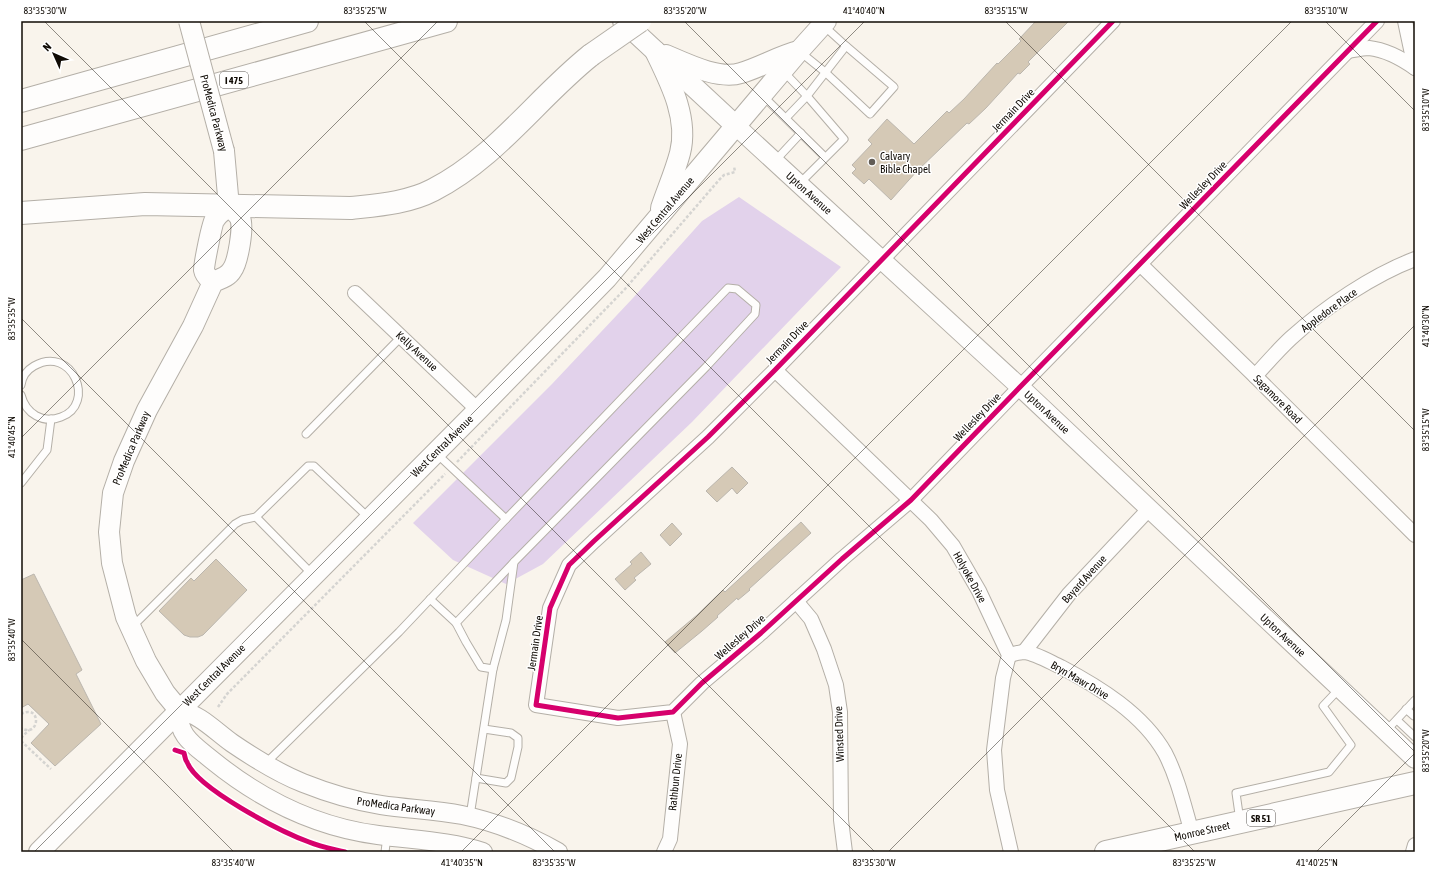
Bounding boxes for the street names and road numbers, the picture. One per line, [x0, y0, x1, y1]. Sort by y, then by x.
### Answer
road number: I 475 [220, 72, 248, 88]
street label: ProMedica Parkway [198, 73, 230, 153]
street label: Jermain Drive [989, 86, 1037, 134]
street label: Wellesley Drive [1177, 158, 1229, 212]
street label: Upton Avenue [784, 169, 834, 217]
street label: West Central Avenue [634, 174, 696, 246]
street label: Appledore Place [1299, 286, 1359, 334]
street label: Jermain Drive [763, 318, 811, 366]
street label: Kelly Avenue [394, 329, 440, 373]
street label: Sagamore Road [1251, 372, 1305, 426]
street label: Upton Avenue [1022, 388, 1072, 436]
street label: Wellesley Drive [951, 390, 1003, 444]
street label: ProMedica Parkway [110, 409, 152, 487]
street label: West Central Avenue [409, 413, 475, 479]
street label: Holyoke Drive [951, 549, 989, 605]
street label: Bayard Avenue [1059, 553, 1109, 605]
street label: Upton Avenue [1258, 611, 1308, 659]
street label: Wellesley Drive [713, 612, 767, 662]
street label: Jermain Drive [525, 615, 545, 671]
street label: West Central Avenue [181, 642, 247, 708]
street label: Bryn Mawr Drive [1049, 659, 1111, 701]
street label: Winsted Drive [832, 706, 846, 762]
street label: Rathbun Drive [666, 753, 684, 811]
street label: ProMedica Parkway [356, 795, 436, 818]
road number: SR 51 [1247, 810, 1275, 826]
street label: Monroe Street [1173, 819, 1231, 843]

